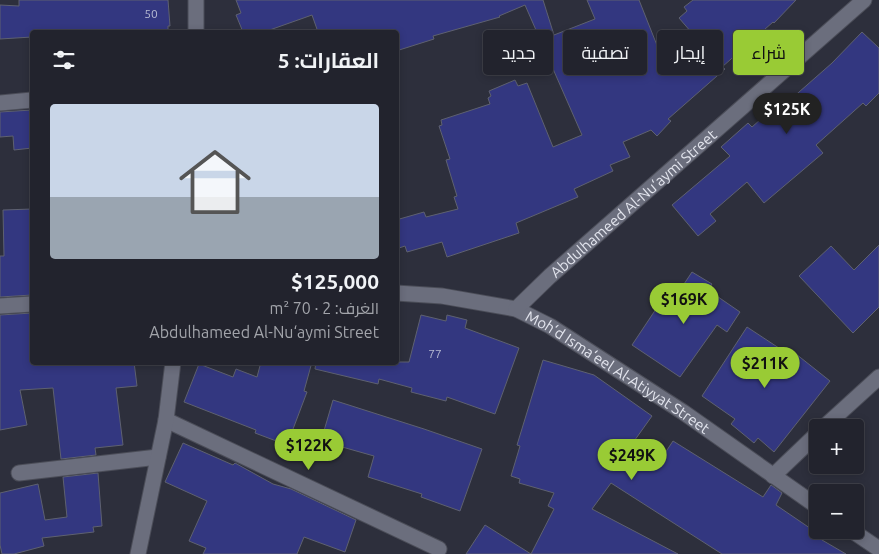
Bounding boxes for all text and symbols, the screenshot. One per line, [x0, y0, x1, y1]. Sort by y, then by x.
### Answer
house number: 50 [144, 7, 158, 20]
chip: جديد [483, 30, 553, 75]
chip: تصفية [563, 30, 647, 75]
chip: إيجار [657, 30, 723, 75]
chip: شراء [733, 30, 804, 75]
icon: filters [50, 46, 78, 74]
text: العقارات: 5 [278, 48, 379, 72]
pin: $125K [752, 92, 822, 135]
text: $125K [764, 100, 810, 118]
street label: Abdulhameed Al-Nu‘aymi Street [547, 125, 720, 280]
icon: home [170, 137, 260, 227]
text: $125,000 [291, 269, 379, 293]
pin: $169K [649, 282, 719, 325]
text: $169K [661, 290, 707, 308]
text: الغرف: 2 · 70 m² [270, 299, 379, 317]
street label: Moh‘d Isma‘eel Al-Atiyyat Street [523, 307, 713, 437]
text: Abdulhameed Al-Nu‘aymi Street [149, 323, 379, 341]
pin: $211K [730, 346, 800, 389]
house number: 77 [428, 347, 442, 360]
text: $211K [742, 354, 788, 372]
map controls [809, 419, 864, 539]
button: + [809, 419, 864, 474]
pin: $122K [274, 428, 344, 471]
text: $122K [286, 436, 332, 454]
pin: $249K [597, 438, 667, 481]
text: $249K [609, 446, 655, 464]
button: − [809, 484, 864, 539]

